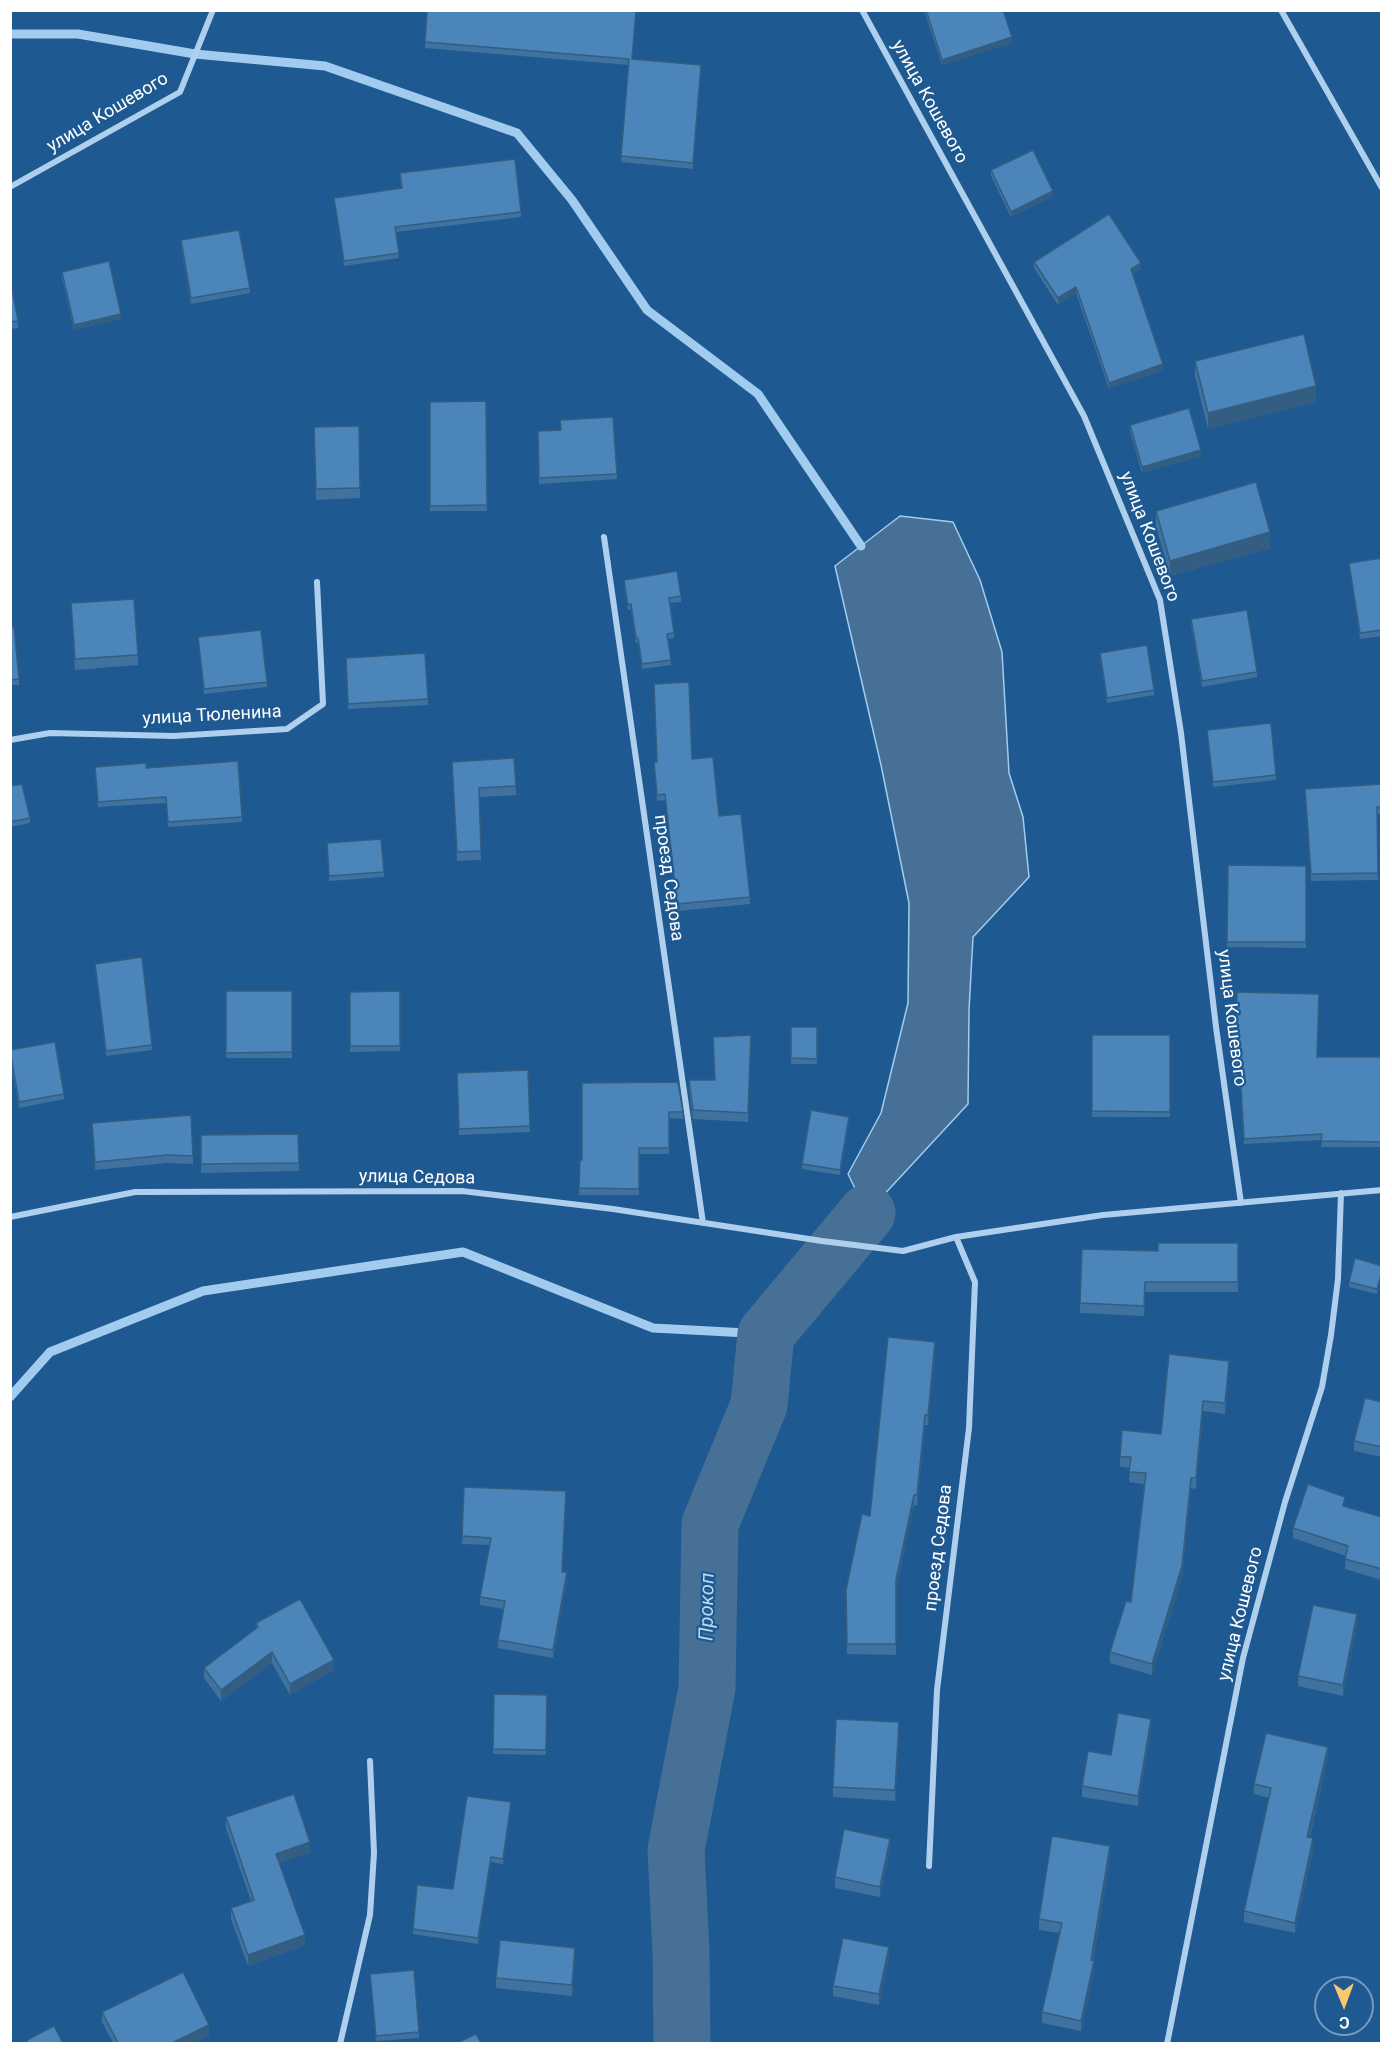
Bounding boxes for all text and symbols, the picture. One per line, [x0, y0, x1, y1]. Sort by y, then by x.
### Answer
street label: улица Кошевого [886, 37, 972, 167]
street label: улица Кошевого [43, 68, 173, 158]
street label: улица Кошевого [1114, 469, 1184, 605]
street label: улица Тюленина [142, 702, 282, 730]
street label: проезд Седова [648, 813, 688, 943]
street label: улица Кошевого [1212, 948, 1250, 1088]
street label: улица Седова [359, 1166, 475, 1190]
street label: проезд Седова [921, 1484, 957, 1612]
street label: улица Кошевого [1214, 1545, 1268, 1683]
water label: Прокоп [695, 1573, 721, 1641]
north arrow [1314, 1976, 1374, 2036]
text: С [1339, 2013, 1350, 2032]

